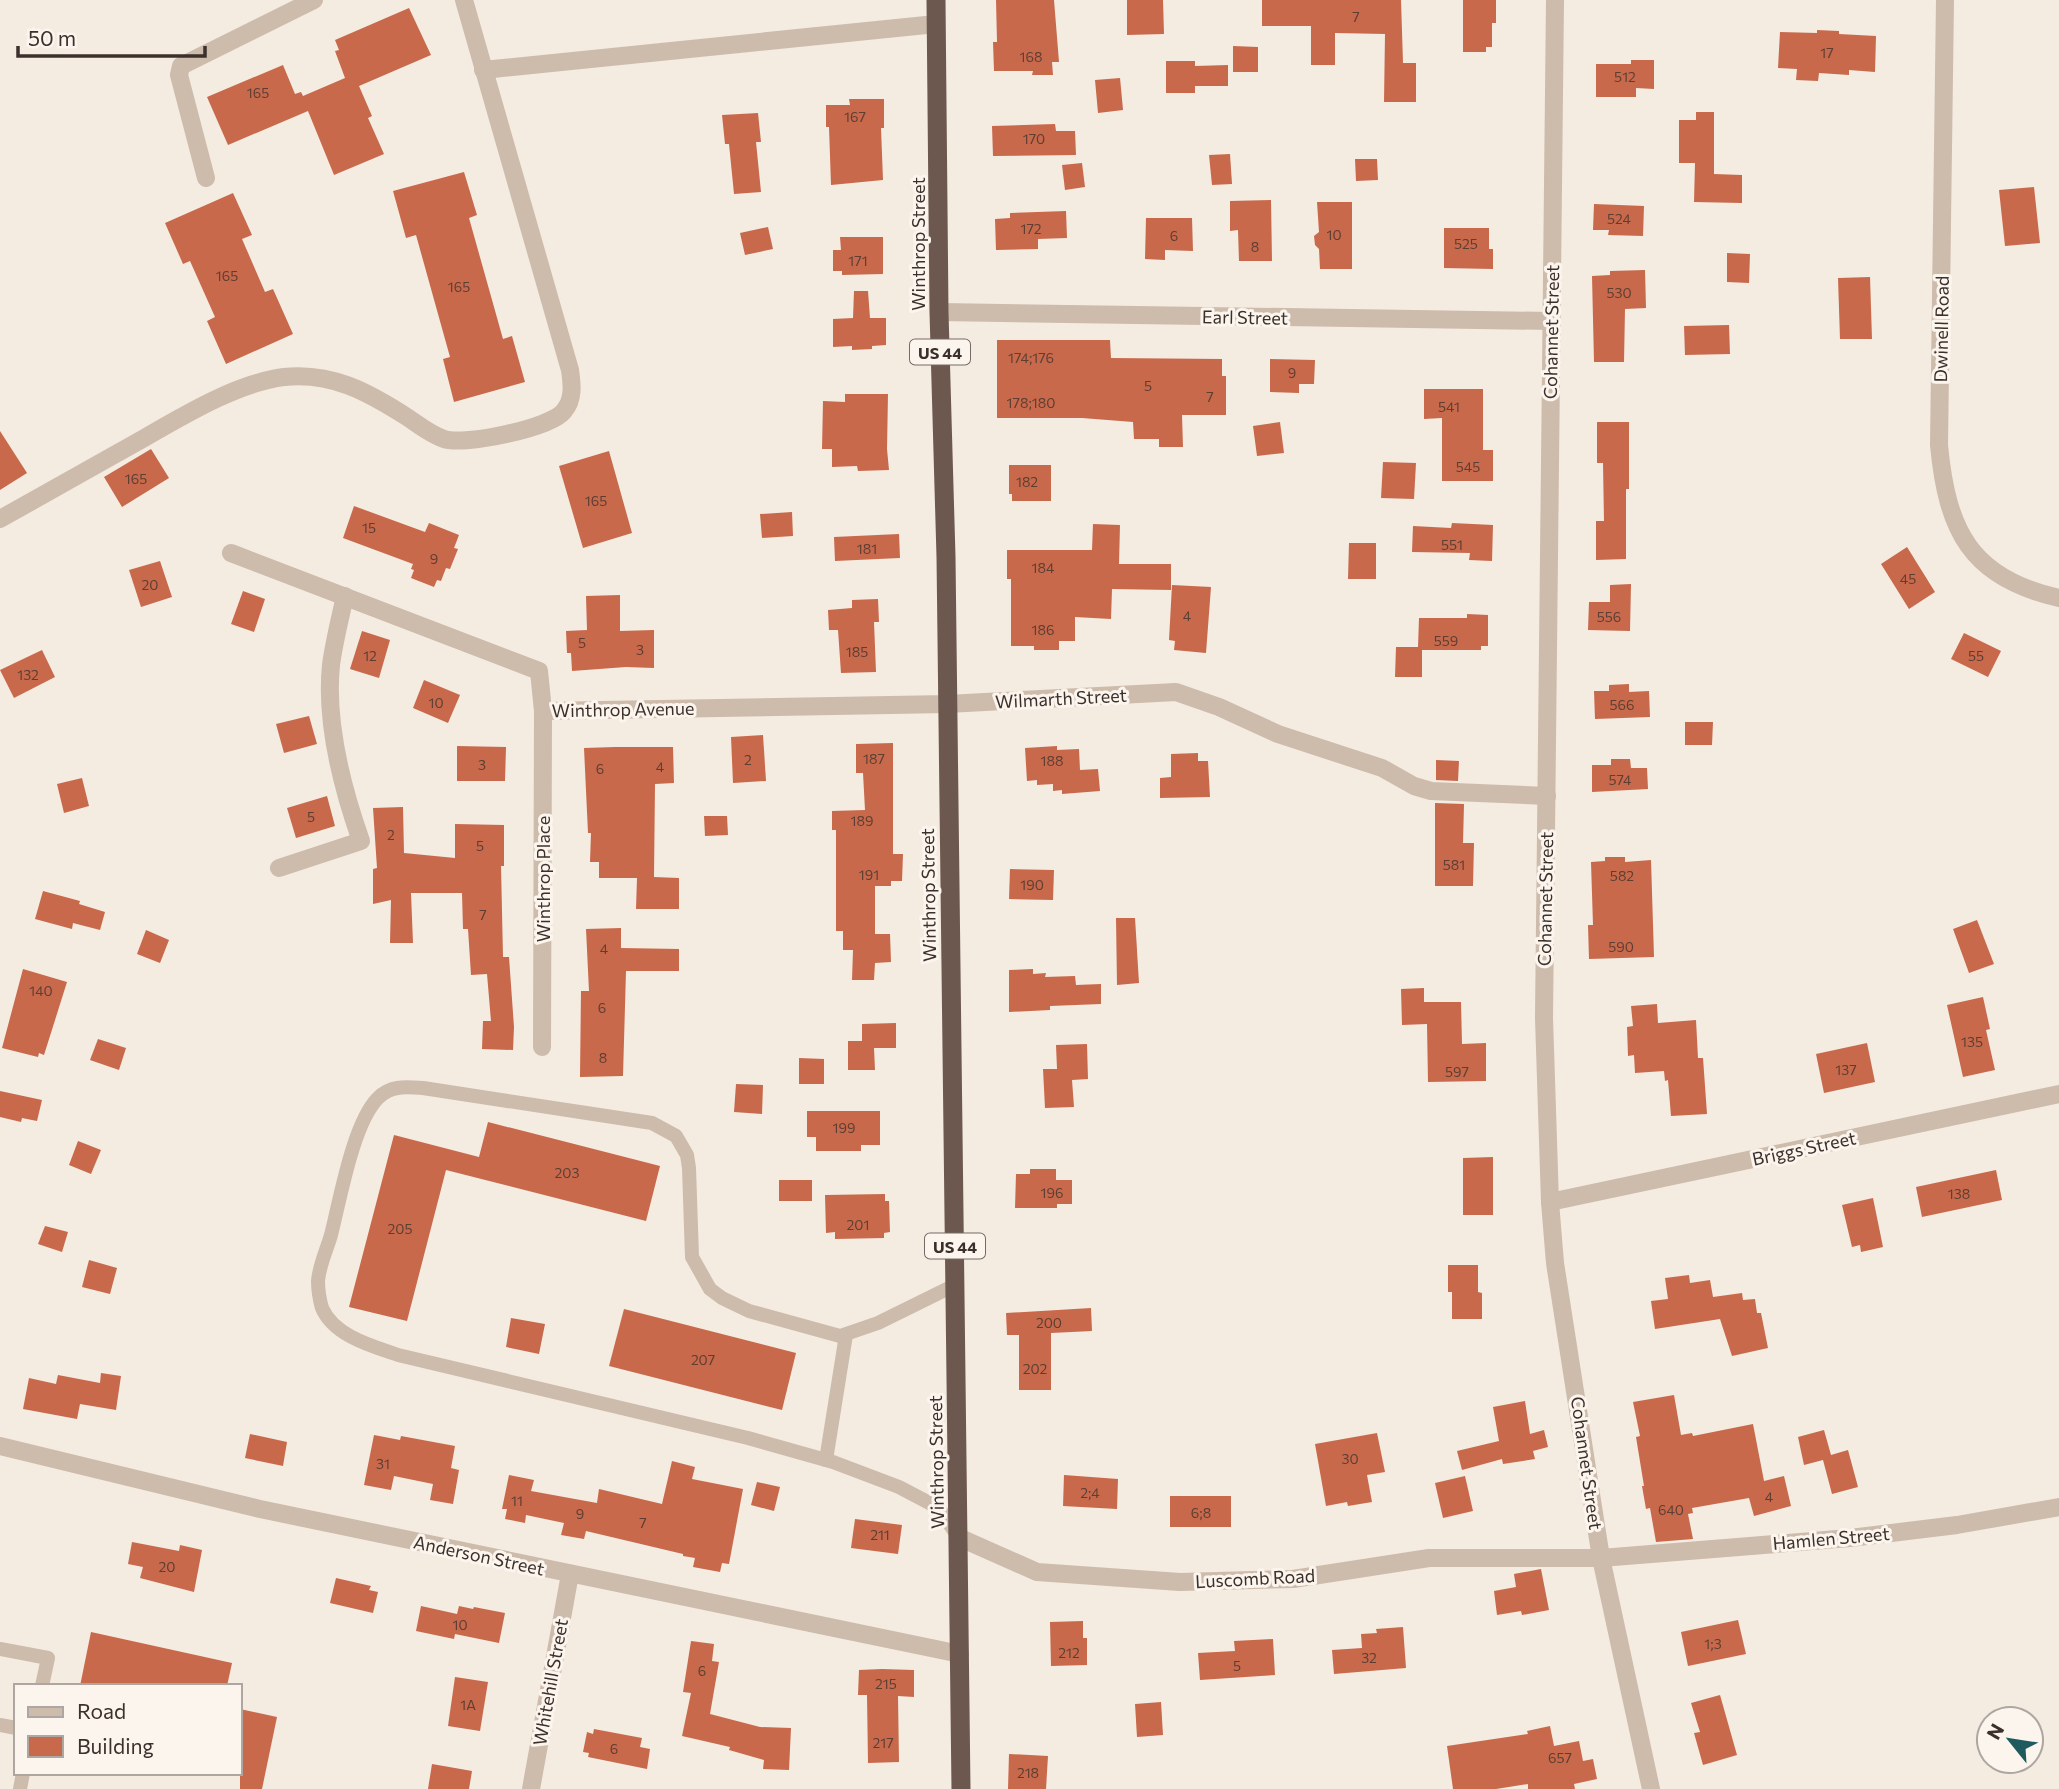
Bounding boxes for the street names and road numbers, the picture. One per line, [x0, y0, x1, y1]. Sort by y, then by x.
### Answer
street label: Winthrop Street [907, 177, 929, 311]
street label: Cohannet Street [1539, 265, 1563, 399]
street label: Dwinell Road [1929, 275, 1953, 383]
street label: Earl Street [1202, 305, 1288, 329]
road number: US 44 [910, 340, 970, 364]
street label: Wilmarth Street [995, 684, 1127, 712]
street label: Winthrop Avenue [551, 697, 695, 721]
street label: Winthrop Place [532, 816, 554, 942]
street label: Winthrop Street [916, 828, 940, 962]
street label: Cohannet Street [1533, 832, 1557, 966]
street label: Briggs Street [1750, 1126, 1858, 1170]
road number: US 44 [925, 1234, 985, 1258]
street label: Winthrop Street [924, 1395, 948, 1529]
street label: Cohannet Street [1567, 1395, 1607, 1531]
street label: Hamlen Street [1772, 1522, 1890, 1554]
street label: Anderson Street [412, 1530, 546, 1580]
street label: Luscomb Road [1194, 1564, 1316, 1592]
street label: Whitehill Street [528, 1617, 572, 1747]

